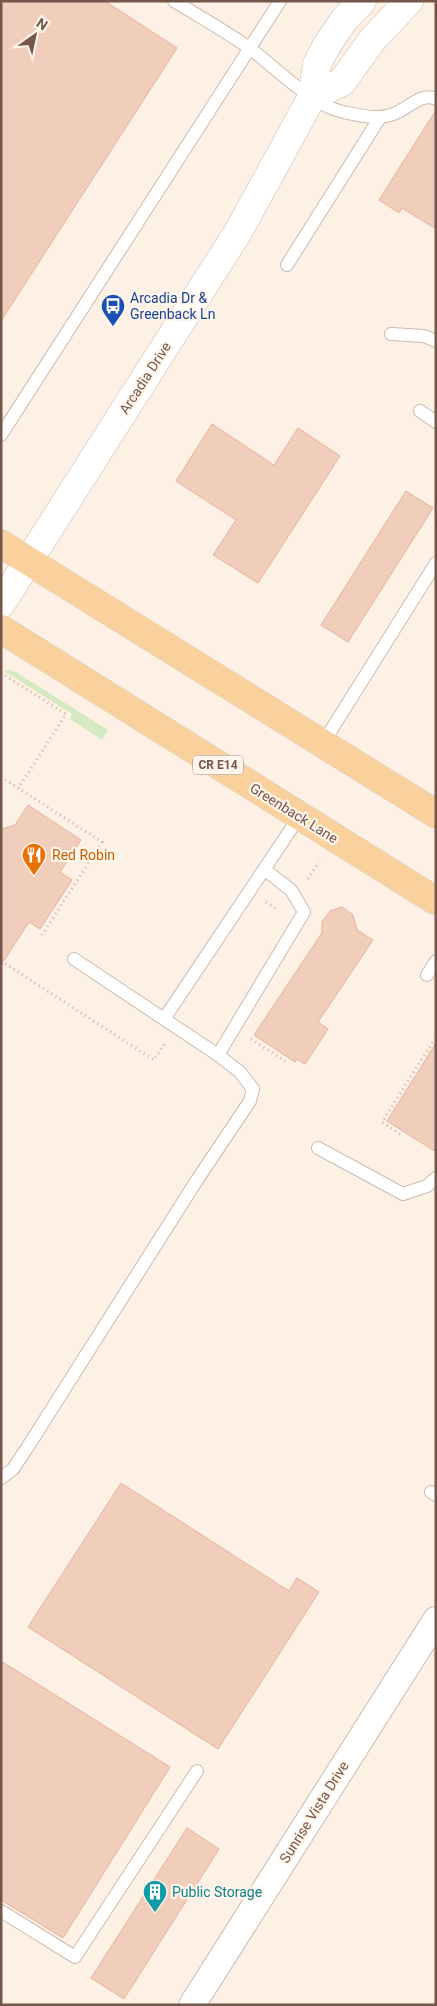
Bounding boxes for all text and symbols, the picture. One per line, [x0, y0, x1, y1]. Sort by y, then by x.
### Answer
north arrow [10, 10, 60, 60]
text: N [34, 15, 51, 34]
place label: Arcadia Dr & Greenback Ln [130, 290, 215, 322]
bus stop icon: Arcadia Dr & Greenback Ln [100, 293, 126, 327]
street label: Arcadia Drive [116, 339, 174, 417]
road number: CR E14 [193, 756, 243, 774]
street label: Greenback Lane [247, 780, 341, 846]
restaurant icon: Red Robin [21, 842, 47, 876]
place label: Red Robin [52, 847, 115, 863]
street label: Sunrise Vista Drive [276, 1758, 352, 1866]
building icon: Public Storage [142, 1879, 168, 1913]
place label: Public Storage [172, 1884, 262, 1900]

